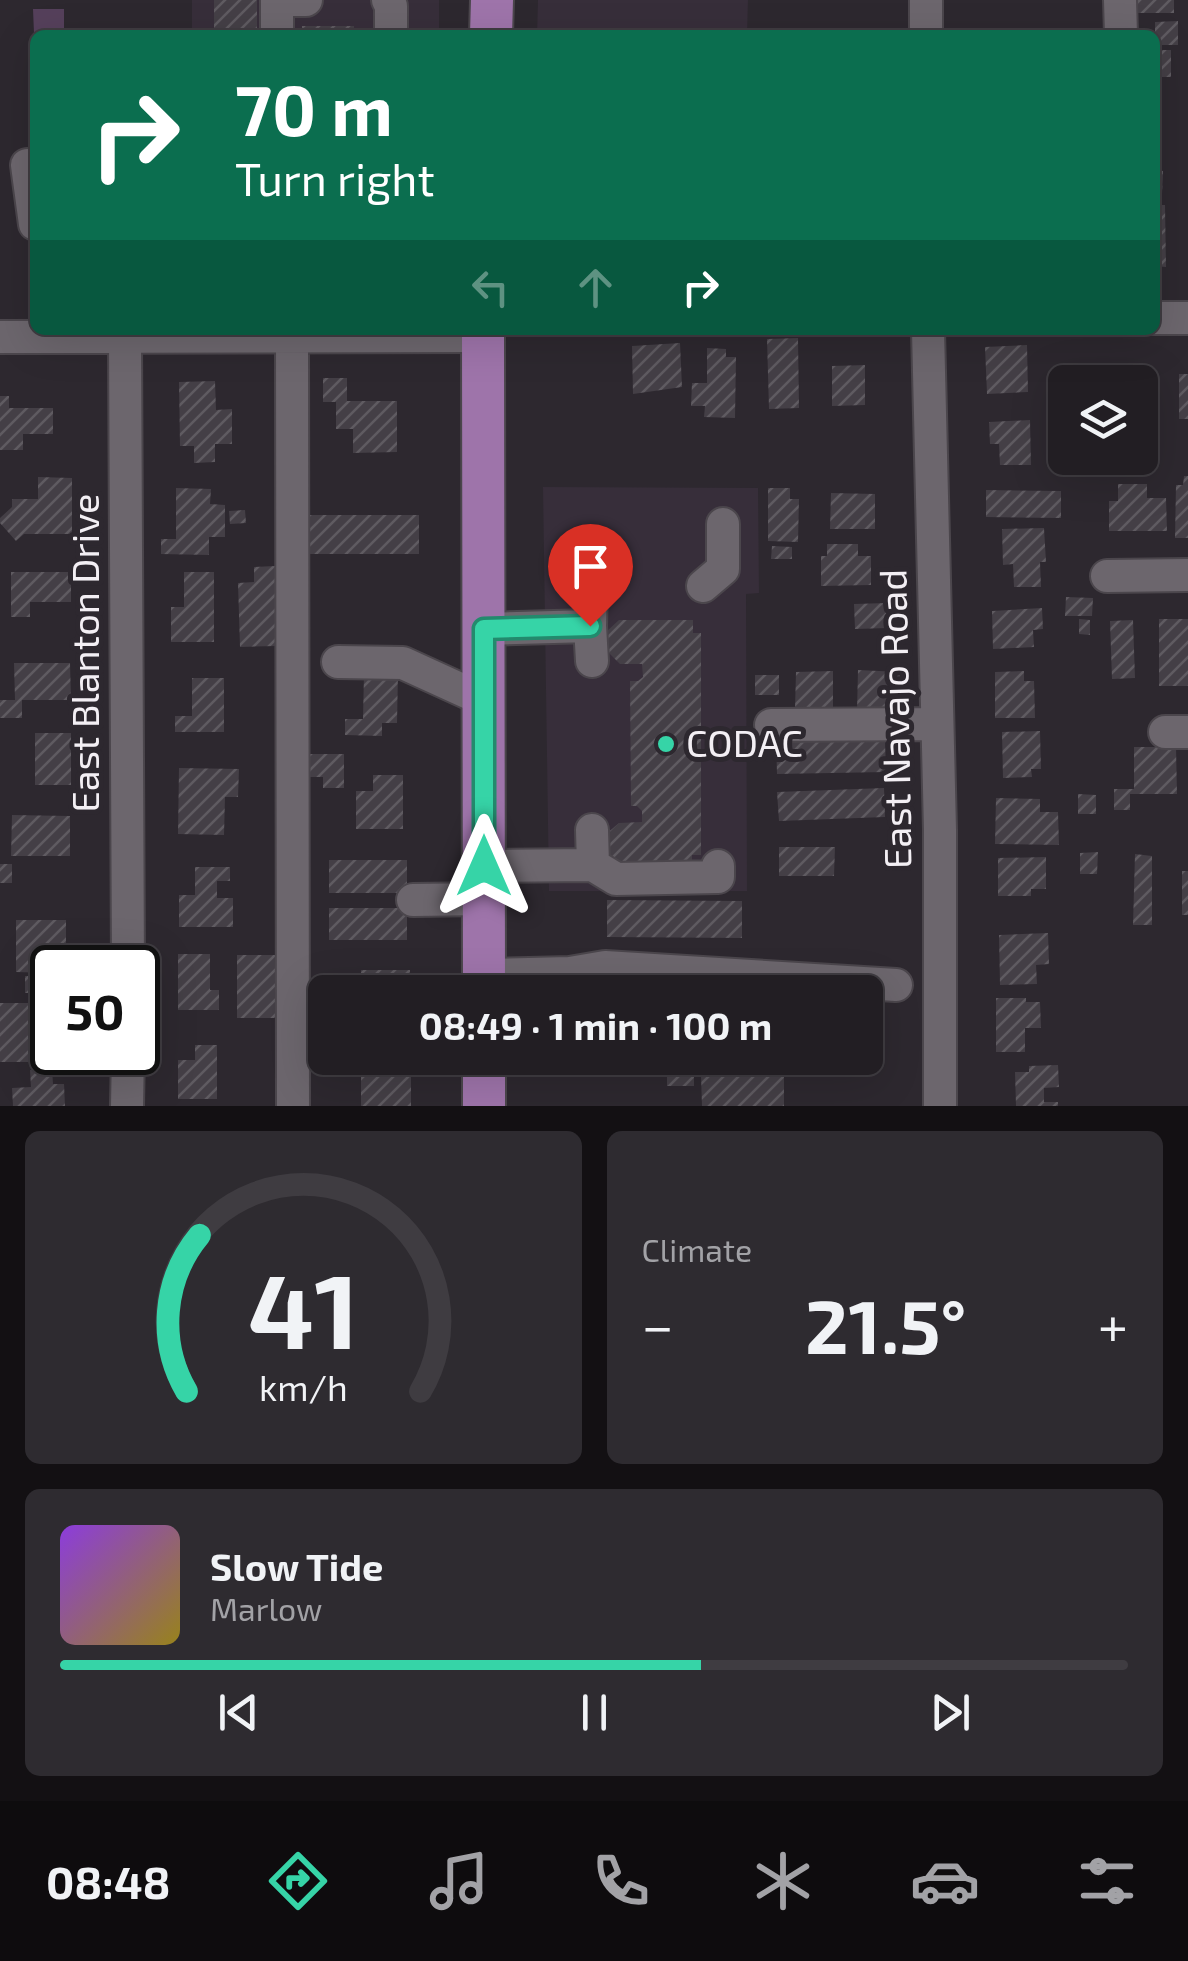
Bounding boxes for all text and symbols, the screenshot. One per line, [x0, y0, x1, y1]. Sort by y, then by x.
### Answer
text: 70 m [235, 66, 393, 150]
icon: right [70, 70, 200, 200]
text: Turn right [235, 151, 435, 205]
icon: left [463, 260, 518, 315]
icon: ahead [568, 260, 623, 315]
icon: right [673, 260, 728, 315]
map controls [1048, 365, 1158, 475]
button: layers [1048, 365, 1158, 475]
street label: East Blanton Drive [61, 493, 107, 813]
pin [548, 524, 633, 627]
icon: arrive [563, 539, 618, 594]
street label: East Navajo Road [868, 569, 920, 869]
place label: CODAC [686, 719, 803, 765]
marker: CODAC [655, 733, 677, 755]
position arrow [432, 814, 536, 918]
speed limit sign: 50 [30, 945, 160, 1075]
text: 08:49 · 1 min · 100 m [419, 1002, 772, 1048]
text: Climate [642, 1230, 752, 1268]
text: 41 [248, 1245, 359, 1370]
text: 21.5° [805, 1279, 966, 1369]
text: − [642, 1291, 674, 1357]
text: + [1098, 1291, 1128, 1357]
text: km/h [259, 1365, 348, 1408]
text: Slow Tide [210, 1543, 383, 1589]
text: Marlow [210, 1589, 322, 1627]
icon: previous [211, 1685, 266, 1740]
icon: pause [567, 1685, 622, 1740]
icon: next [923, 1685, 978, 1740]
icon: directions [263, 1846, 333, 1916]
icon: music [424, 1846, 494, 1916]
icon: phone [586, 1846, 656, 1916]
icon: climate [748, 1846, 818, 1916]
icon: car [910, 1846, 980, 1916]
icon: filters [1072, 1846, 1142, 1916]
text: 08:48 [46, 1854, 171, 1908]

